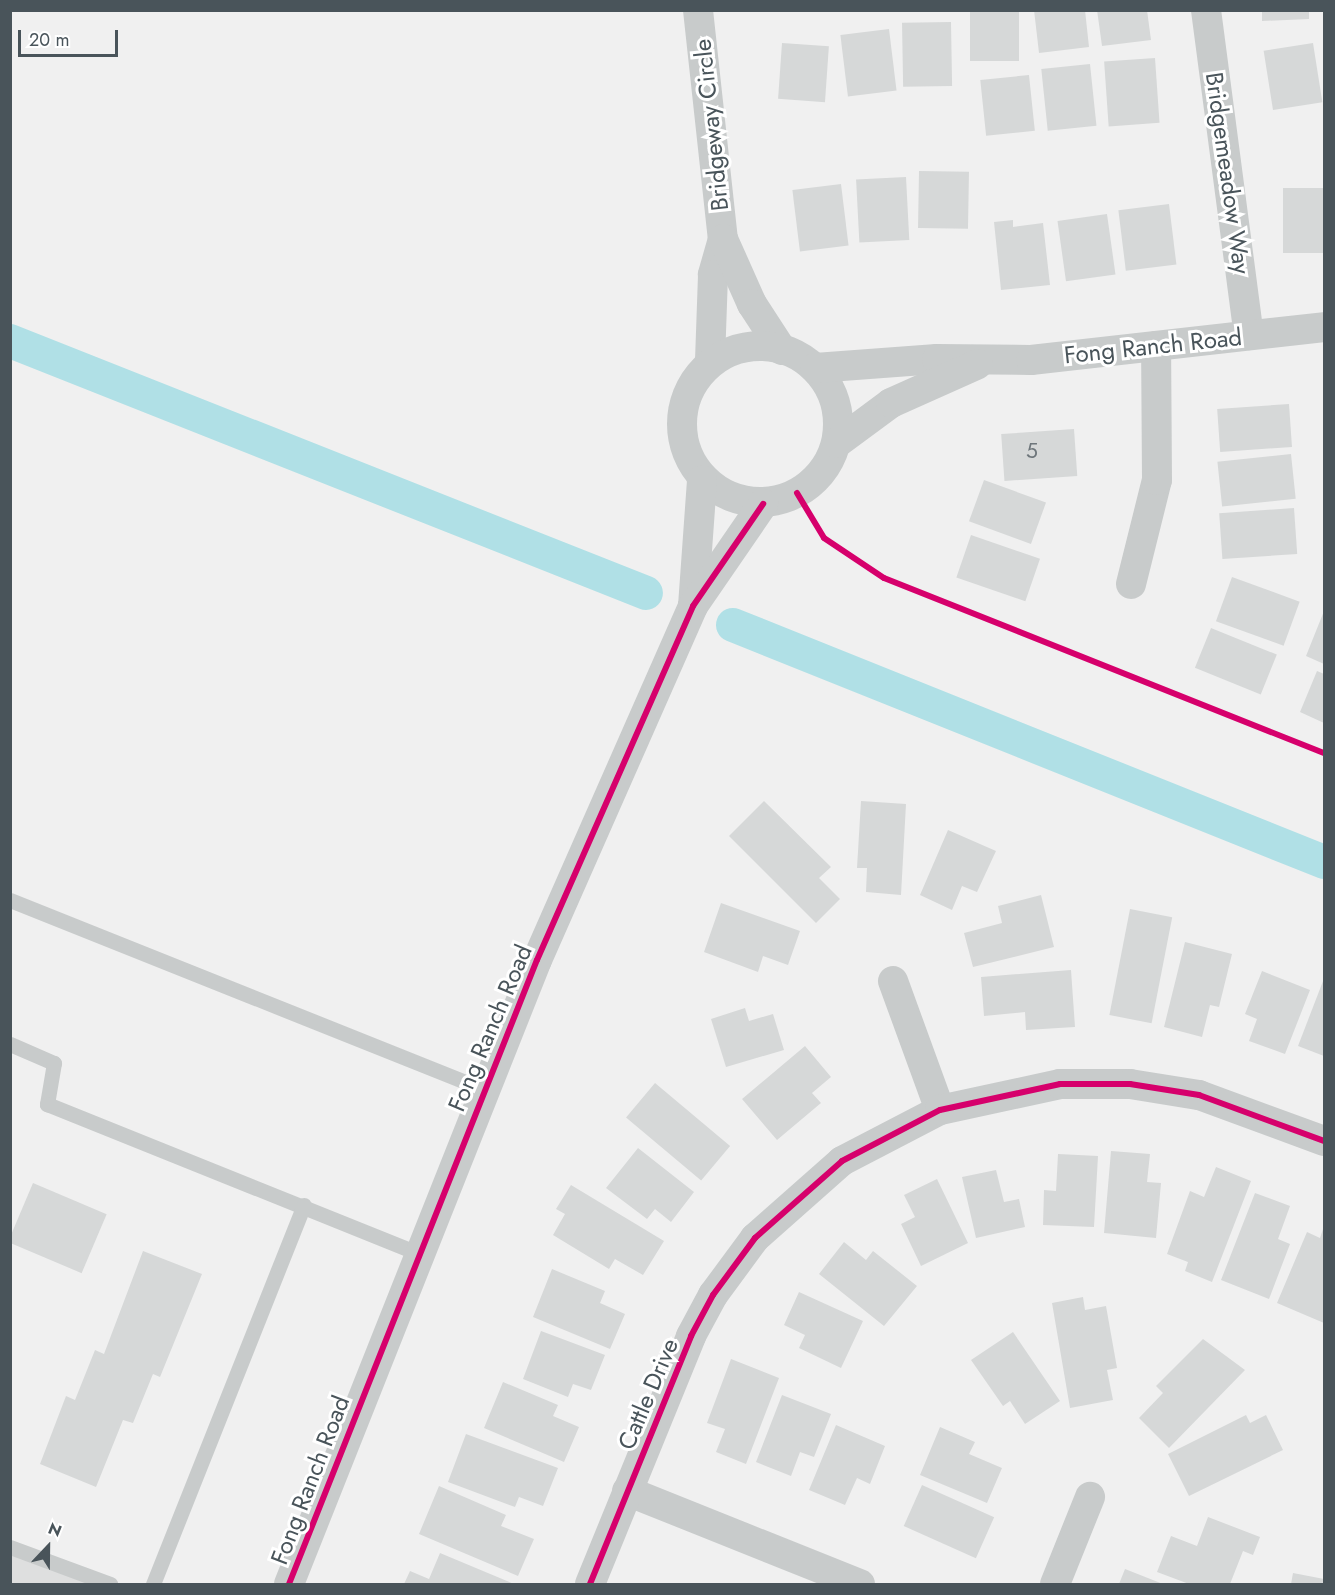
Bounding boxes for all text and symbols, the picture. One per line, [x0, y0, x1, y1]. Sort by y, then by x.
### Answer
scale bar [21, 18, 122, 56]
text: 20 m [29, 27, 69, 53]
street label: Bridgeway Circle [688, 38, 734, 212]
street label: Bridgemeadow Way [1200, 70, 1256, 276]
street label: Fong Ranch Road [1063, 322, 1243, 370]
house number: 5 [1026, 438, 1038, 464]
street label: Fong Ranch Road [442, 940, 538, 1116]
street label: Cattle Drive [612, 1334, 684, 1454]
street label: Fong Ranch Road [265, 1392, 355, 1568]
north arrow [18, 1517, 78, 1577]
text: N [45, 1517, 65, 1543]

